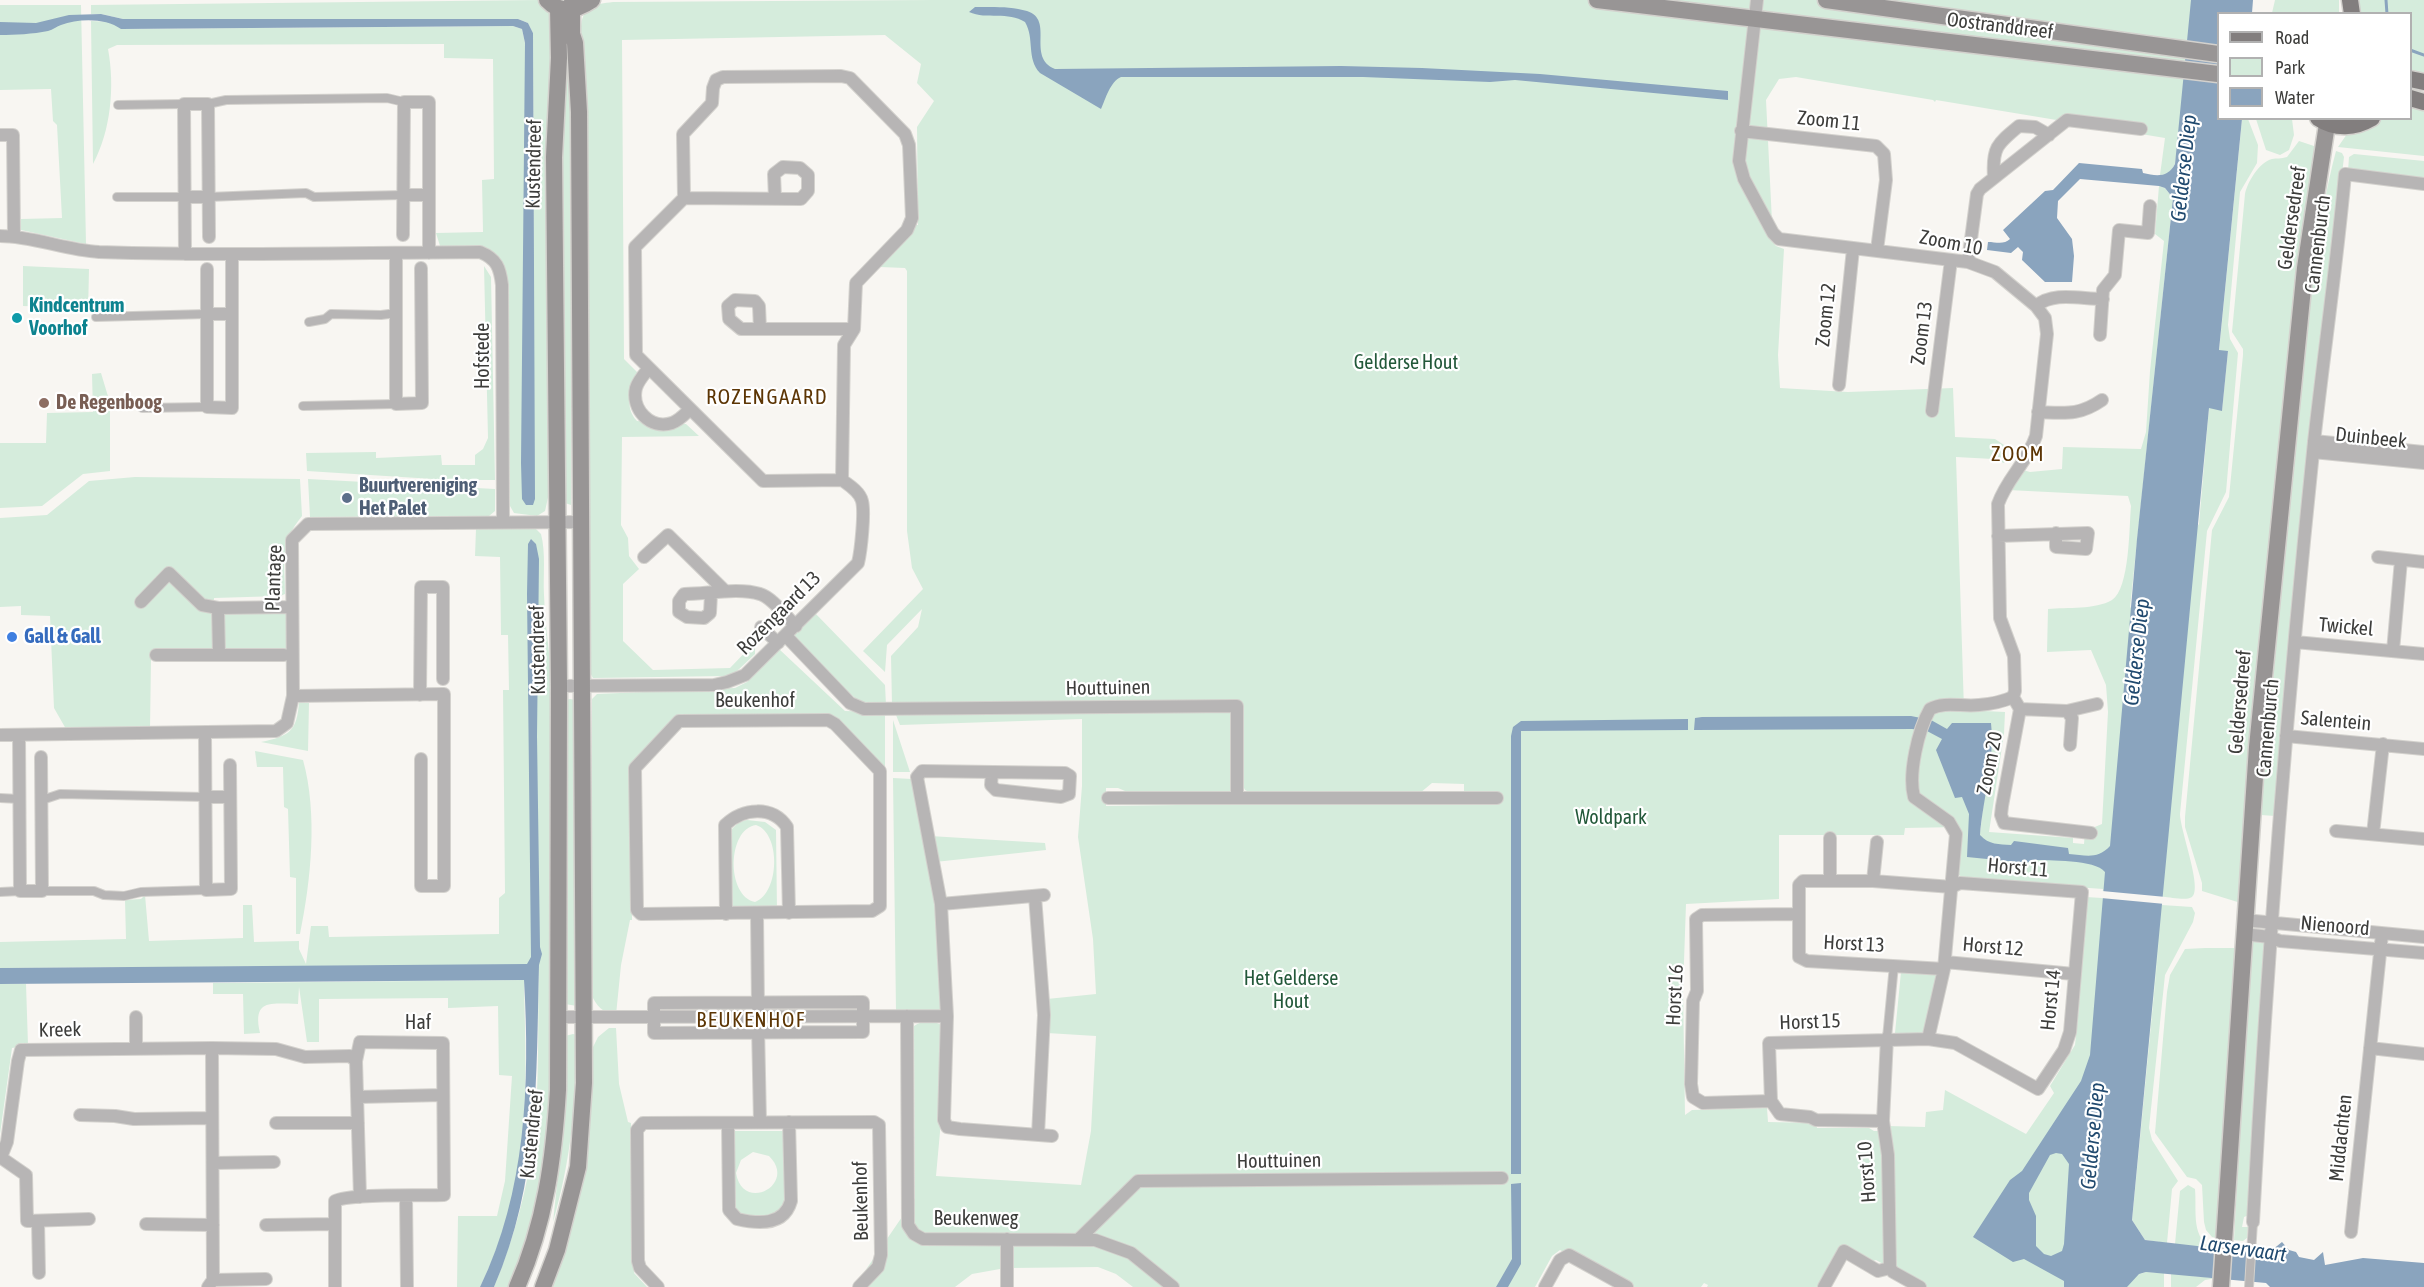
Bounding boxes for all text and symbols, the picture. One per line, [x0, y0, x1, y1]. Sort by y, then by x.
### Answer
street label: Oostranddreef [1946, 8, 2054, 44]
legend [2217, 12, 2412, 120]
text: Road [2275, 27, 2309, 48]
text: Park [2275, 57, 2305, 78]
text: Water [2275, 87, 2314, 108]
street label: Zoom 11 [1796, 106, 1862, 136]
water label: Gelderse Diep [2166, 113, 2202, 223]
street label: Kustendreef [521, 119, 547, 209]
street label: Geldersedreef [2273, 165, 2311, 271]
street label: Cannenburch [2300, 194, 2336, 294]
street label: Zoom 10 [1917, 225, 1985, 261]
street label: Zoom 12 [1811, 282, 1841, 348]
place label: Kindcentrum Voorhof [29, 294, 124, 341]
street label: Zoom 13 [1906, 300, 1938, 366]
marker: Kindcentrum Voorhof [10, 311, 24, 325]
street label: Hofstede [471, 323, 495, 389]
park label: Gelderse Hout [1354, 351, 1458, 375]
district label: ROZENGAARD [706, 384, 828, 410]
place label: De Regenboog [56, 391, 162, 415]
marker: De Regenboog [37, 396, 51, 410]
street label: Duinbeek [2334, 422, 2408, 454]
district label: ZOOM [1991, 441, 2045, 467]
place label: Buurtvereniging Het Palet [359, 474, 477, 521]
marker: Buurtvereniging Het Palet [340, 491, 354, 505]
street label: Plantage [261, 544, 287, 612]
street label: Rozengaard 13 [732, 566, 826, 660]
water label: Gelderse Diep [2119, 597, 2155, 707]
street label: Kustendreef [525, 605, 551, 695]
street label: Twickel [2318, 613, 2374, 641]
place label: Gall & Gall [24, 625, 101, 649]
marker: Gall & Gall [5, 630, 19, 644]
street label: Geldersedreef [2224, 649, 2256, 755]
street label: Houttuinen [1065, 675, 1151, 701]
street label: Cannenburch [2252, 678, 2284, 778]
street label: Beukenhof [715, 689, 795, 713]
street label: Salentein [2300, 706, 2372, 736]
street label: Zoom 20 [1972, 729, 2008, 797]
park label: Woldpark [1575, 806, 1647, 830]
street label: Horst 11 [1986, 853, 2050, 883]
street label: Nienoord [2299, 911, 2371, 941]
street label: Horst 13 [1823, 930, 1885, 958]
street label: Horst 12 [1961, 932, 2025, 962]
street label: Horst 16 [1661, 964, 1689, 1026]
park label: Het Gelderse Hout [1244, 967, 1338, 1014]
street label: Horst 14 [2036, 968, 2066, 1032]
district label: BEUKENHOF [696, 1007, 806, 1033]
street label: Horst 15 [1779, 1009, 1841, 1035]
street label: Haf [405, 1011, 431, 1035]
street label: Kreek [39, 1018, 81, 1042]
water label: Gelderse Diep [2076, 1081, 2110, 1191]
street label: Kustendreef [515, 1088, 549, 1180]
street label: Middachten [2324, 1093, 2358, 1183]
street label: Horst 10 [1853, 1141, 1881, 1203]
street label: Houttuinen [1236, 1148, 1322, 1174]
street label: Beukenhof [848, 1161, 874, 1241]
street label: Beukenweg [934, 1207, 1018, 1231]
water label: Larservaart [2198, 1230, 2288, 1268]

